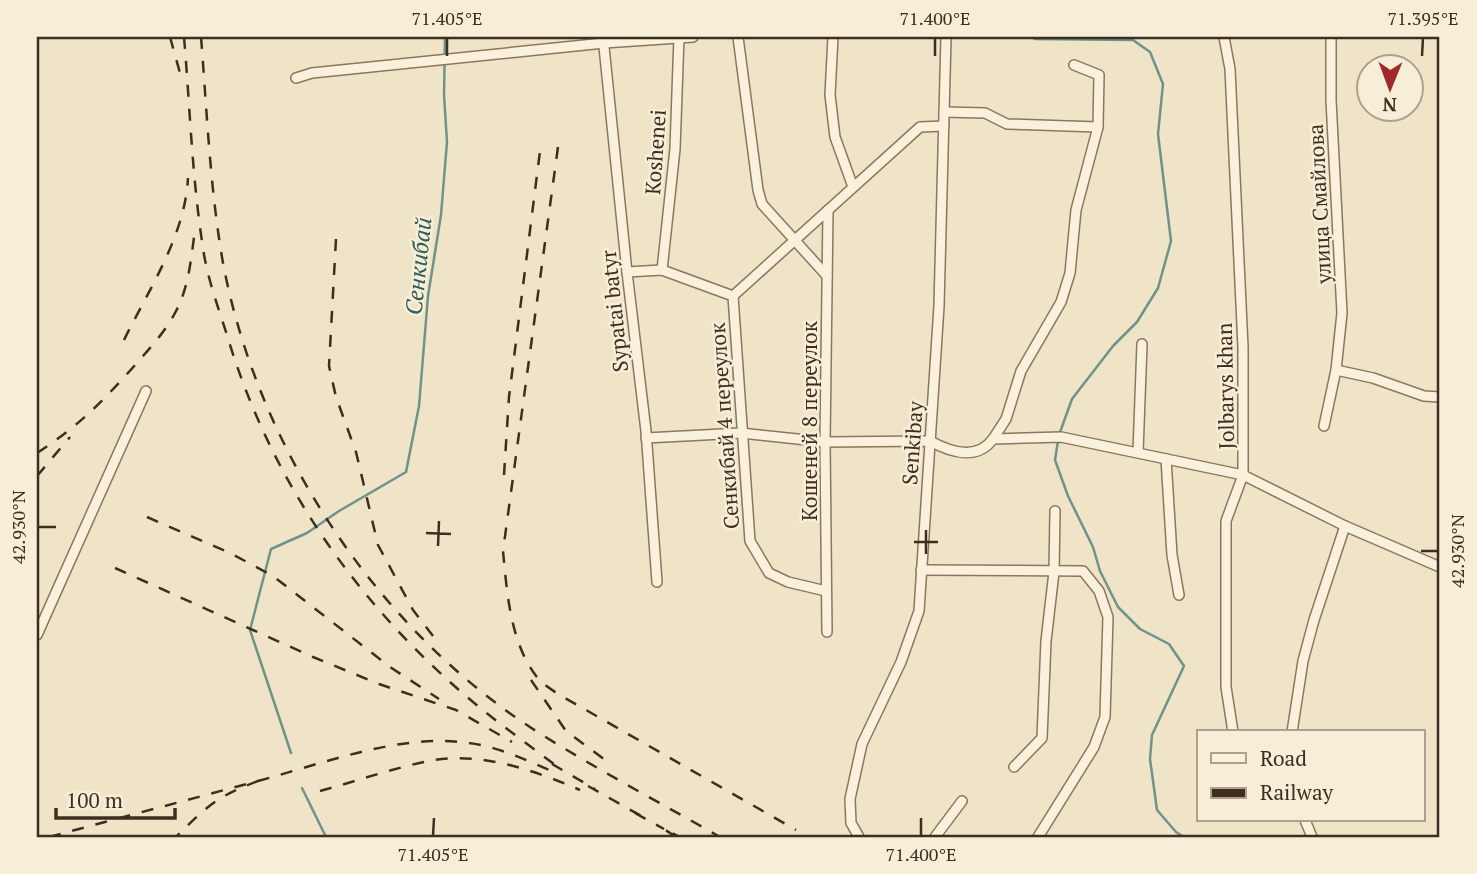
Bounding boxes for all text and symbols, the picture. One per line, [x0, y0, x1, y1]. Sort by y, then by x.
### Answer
text: 71.405°E [411, 6, 483, 30]
text: 71.400°E [899, 6, 971, 30]
text: 71.395°E [1387, 6, 1459, 30]
north arrow [1354, 52, 1424, 122]
text: N [1382, 93, 1397, 118]
street label: Koshenei [638, 108, 672, 196]
street label: улица Смайлова [1301, 123, 1337, 286]
water label: Сенкибай [397, 216, 439, 316]
street label: Sypatai batyr [594, 249, 634, 373]
street label: Кошеней 8 переулок [795, 320, 823, 521]
street label: Сенкибай 4 переулок [703, 321, 745, 530]
street label: Jolbarys khan [1210, 322, 1240, 450]
street label: Senkibay [895, 400, 929, 486]
text: 42.930°N [6, 490, 30, 564]
text: 42.930°N [1445, 514, 1469, 588]
legend [1197, 730, 1424, 822]
text: Road [1260, 744, 1307, 772]
scale bar [56, 776, 175, 820]
text: Railway [1260, 778, 1334, 806]
text: 100 m [66, 786, 123, 814]
text: 71.405°E [397, 842, 469, 866]
text: 71.400°E [885, 842, 957, 866]

